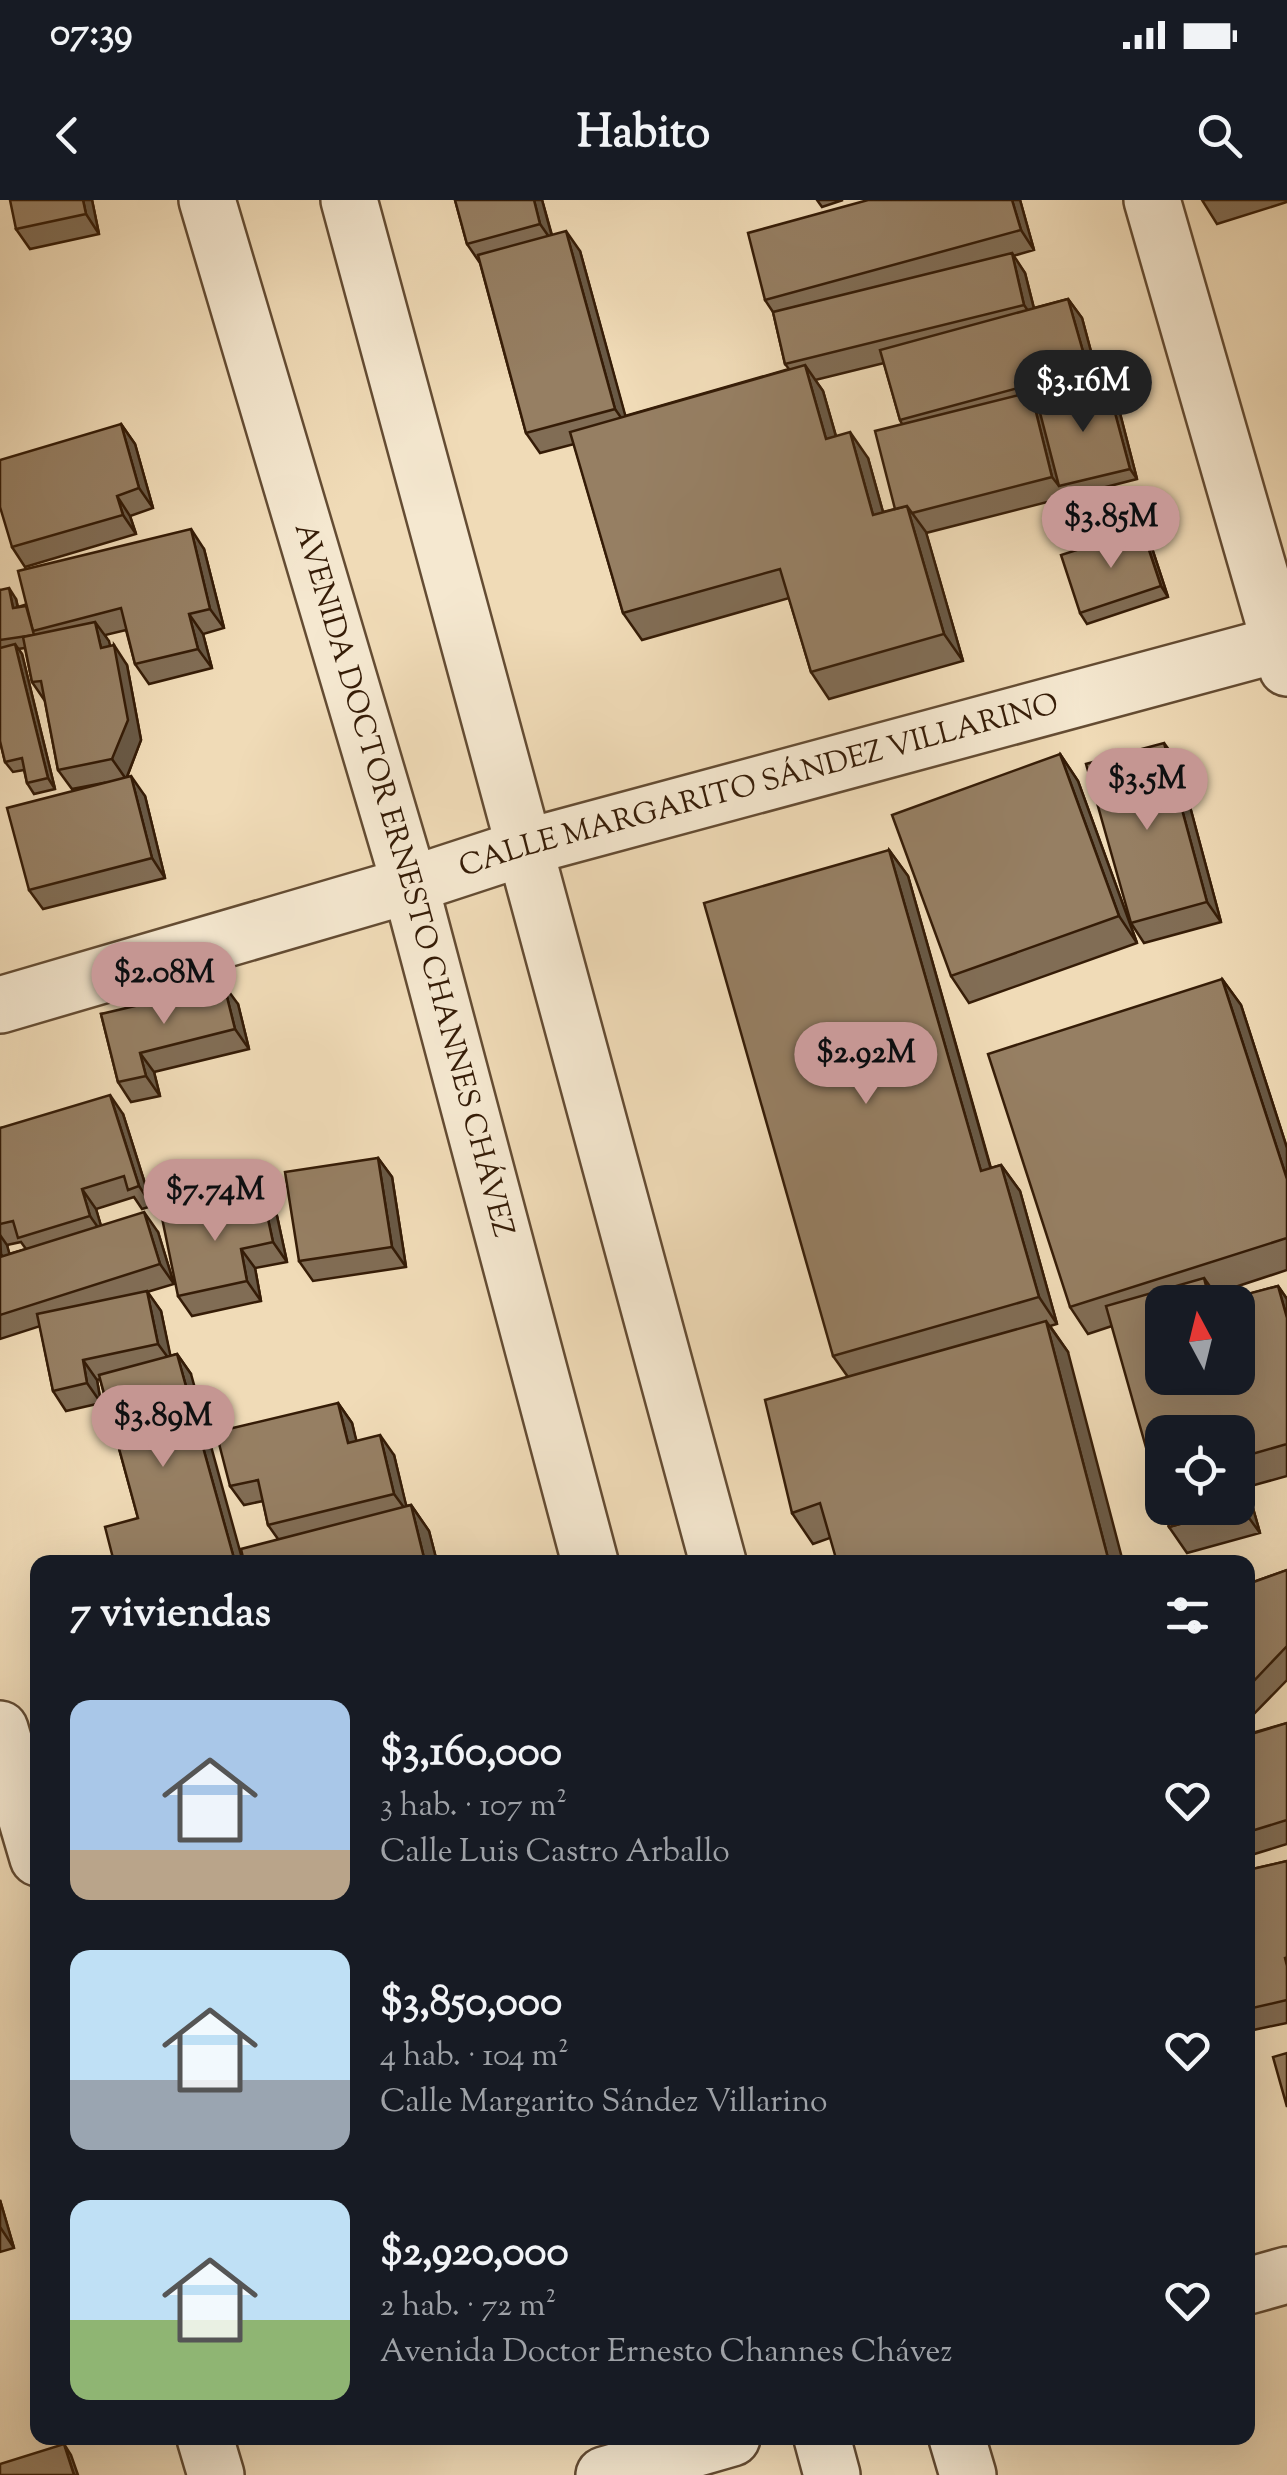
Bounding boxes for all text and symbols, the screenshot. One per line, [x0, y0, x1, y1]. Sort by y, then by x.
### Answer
text: 07:39 [50, 8, 133, 62]
text: Habito [577, 103, 710, 168]
icon: back [40, 108, 95, 163]
icon: search [1192, 108, 1247, 163]
pin: $3.16M [1002, 350, 1164, 435]
text: $3.16M [1036, 359, 1130, 405]
pin: $3.85M [1030, 486, 1192, 571]
text: $3.85M [1064, 495, 1158, 541]
street label: AVENIDA DOCTOR ERNESTO CHANNES CHÁVEZ [282, 518, 524, 1242]
street label: CALLE MARGARITO SÁNDEZ VILLARINO [453, 683, 1063, 889]
pin: $3.5M [1077, 748, 1217, 833]
text: $3.5M [1108, 757, 1186, 803]
pin: $2.08M [83, 942, 245, 1027]
text: $2.08M [113, 951, 215, 997]
pin: $2.92M [785, 1022, 947, 1107]
text: $2.92M [816, 1031, 916, 1077]
pin: $7.74M [134, 1159, 296, 1244]
text: $7.74M [165, 1168, 265, 1214]
north arrow [1145, 1285, 1255, 1395]
map controls [1145, 1285, 1255, 1525]
pin: $3.89M [82, 1385, 244, 1470]
text: $3.89M [113, 1394, 213, 1440]
button: locate [1145, 1415, 1255, 1525]
text: 7 viviendas [70, 1585, 271, 1645]
icon: filters [1160, 1588, 1215, 1643]
text: $3,160,000 [380, 1724, 562, 1784]
icon: home [150, 1740, 270, 1860]
icon: heart [1160, 1773, 1215, 1828]
text: 3 hab. · 107 m² [380, 1784, 567, 1830]
text: Calle Luis Castro Arballo [380, 1830, 730, 1876]
text: $3,850,000 [380, 1974, 562, 2034]
icon: home [150, 1990, 270, 2110]
icon: heart [1160, 2023, 1215, 2078]
text: 4 hab. · 104 m² [380, 2034, 569, 2080]
text: Calle Margarito Sández Villarino [380, 2080, 828, 2126]
text: $2,920,000 [380, 2224, 569, 2284]
icon: home [150, 2240, 270, 2360]
icon: heart [1160, 2273, 1215, 2328]
text: 2 hab. · 72 m² [380, 2284, 556, 2330]
text: Avenida Doctor Ernesto Channes Chávez [380, 2330, 952, 2376]

